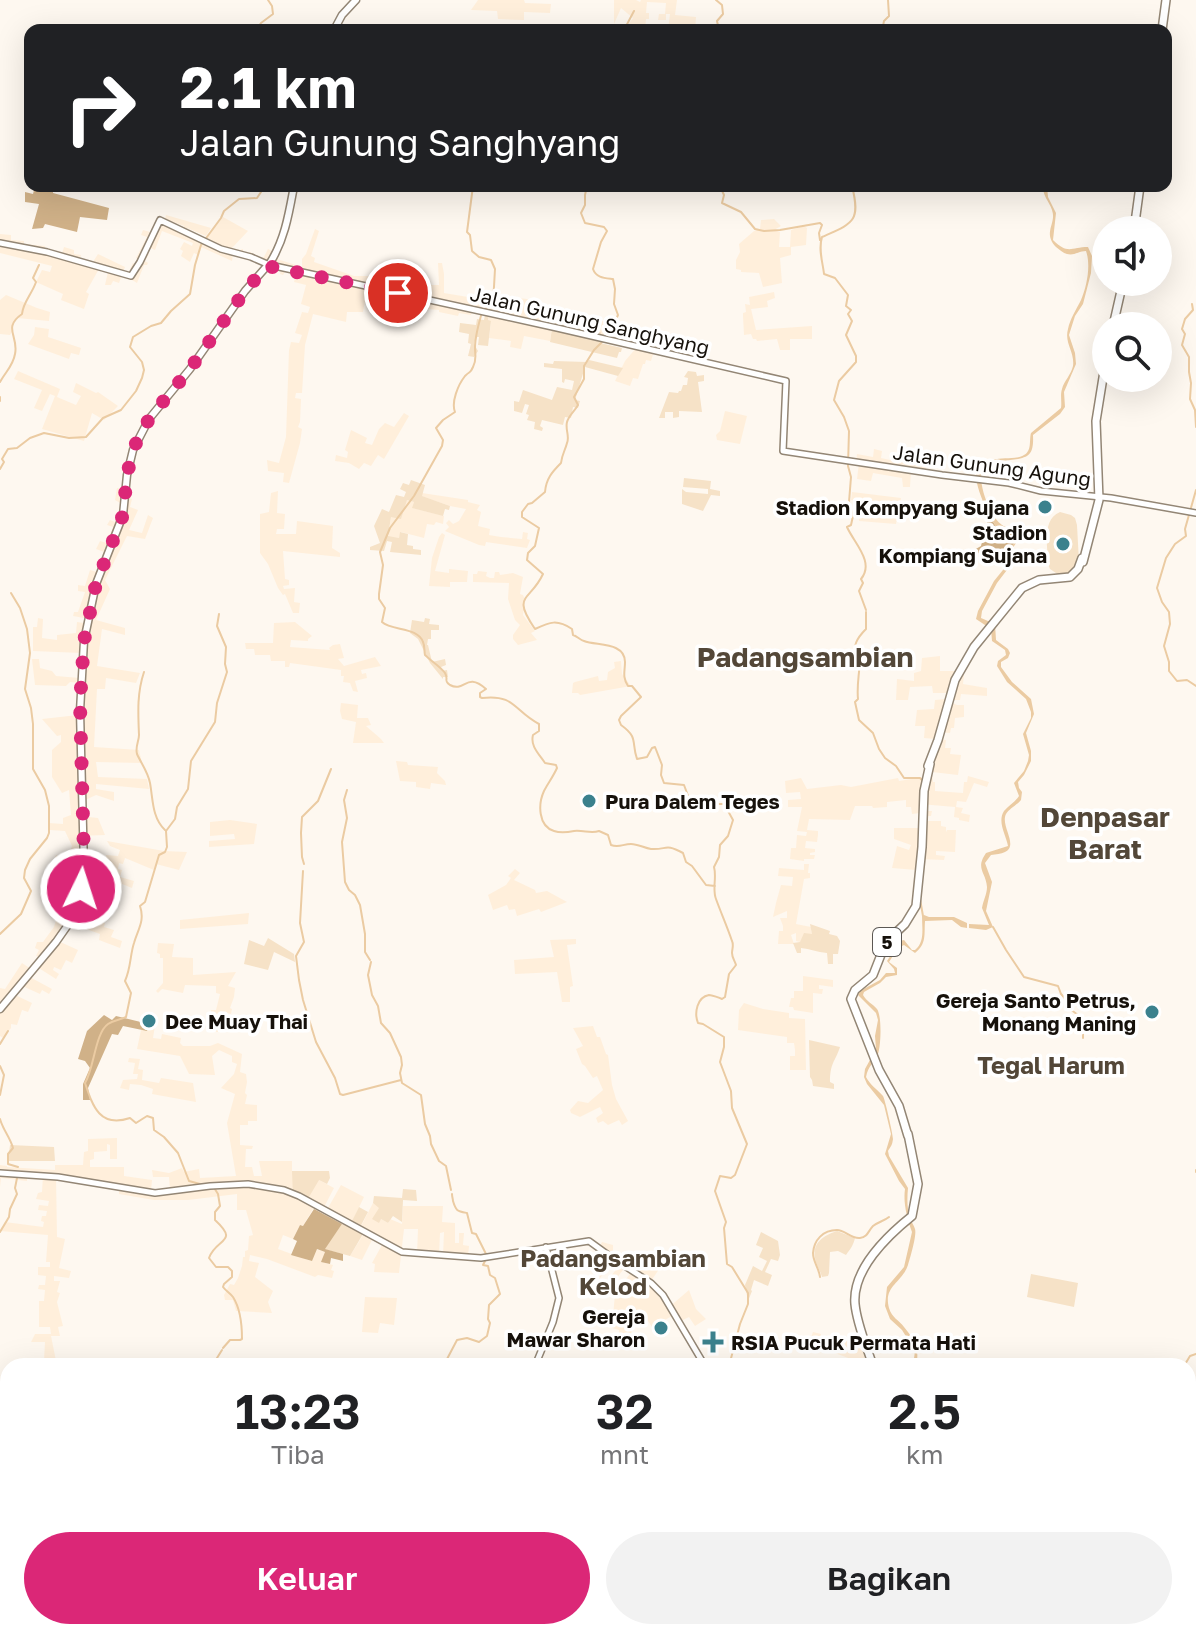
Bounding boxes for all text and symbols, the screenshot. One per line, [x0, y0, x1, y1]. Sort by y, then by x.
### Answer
text: 2.1 km [180, 53, 356, 120]
icon: right [48, 56, 152, 160]
text: Jalan Gunung Sanghyang [180, 121, 620, 164]
map controls [1092, 216, 1172, 392]
button: sound [1092, 216, 1172, 296]
pin [364, 259, 432, 327]
icon: arrive [376, 271, 420, 315]
street label: Jalan Gunung Sanghyang [468, 281, 712, 359]
button: search [1092, 312, 1172, 392]
street label: Jalan Gunung Agung [891, 439, 1093, 491]
place label: Stadion Kompyang Sujana [775, 495, 1029, 519]
marker: Stadion Kompyang Sujana [1036, 498, 1054, 516]
place label: Stadion Kompiang Sujana [879, 520, 1047, 567]
marker: Stadion Kompiang Sujana [1054, 535, 1072, 553]
district label: Padangsambian [697, 640, 913, 673]
place label: Pura Dalem Teges [605, 789, 780, 813]
marker: Pura Dalem Teges [580, 792, 598, 810]
district label: Denpasar Barat [1040, 800, 1170, 865]
position arrow [39, 847, 123, 931]
road number: 5 [873, 928, 901, 956]
place label: Gereja Santo Petrus, Monang Maning [936, 988, 1136, 1035]
marker: Gereja Santo Petrus, Monang Maning [1143, 1003, 1161, 1021]
place label: Dee Muay Thai [165, 1009, 308, 1033]
marker: Dee Muay Thai [140, 1012, 158, 1030]
district label: Tegal Harum [977, 1050, 1125, 1079]
district label: Padangsambian Kelod [520, 1243, 706, 1300]
place label: Gereja Mawar Sharon [507, 1304, 645, 1351]
marker: Gereja Mawar Sharon [652, 1319, 670, 1337]
place label: RSIA Pucuk Permata Hati [731, 1330, 976, 1354]
marker: RSIA Pucuk Permata Hati [702, 1331, 724, 1353]
text: 13:23 [235, 1382, 361, 1440]
text: 32 [596, 1382, 654, 1440]
text: 2.5 [889, 1382, 961, 1440]
text: Tiba [271, 1439, 325, 1470]
text: mnt [600, 1439, 649, 1470]
text: km [906, 1439, 944, 1470]
button: Keluar [24, 1532, 590, 1624]
button: Bagikan [606, 1532, 1172, 1624]

